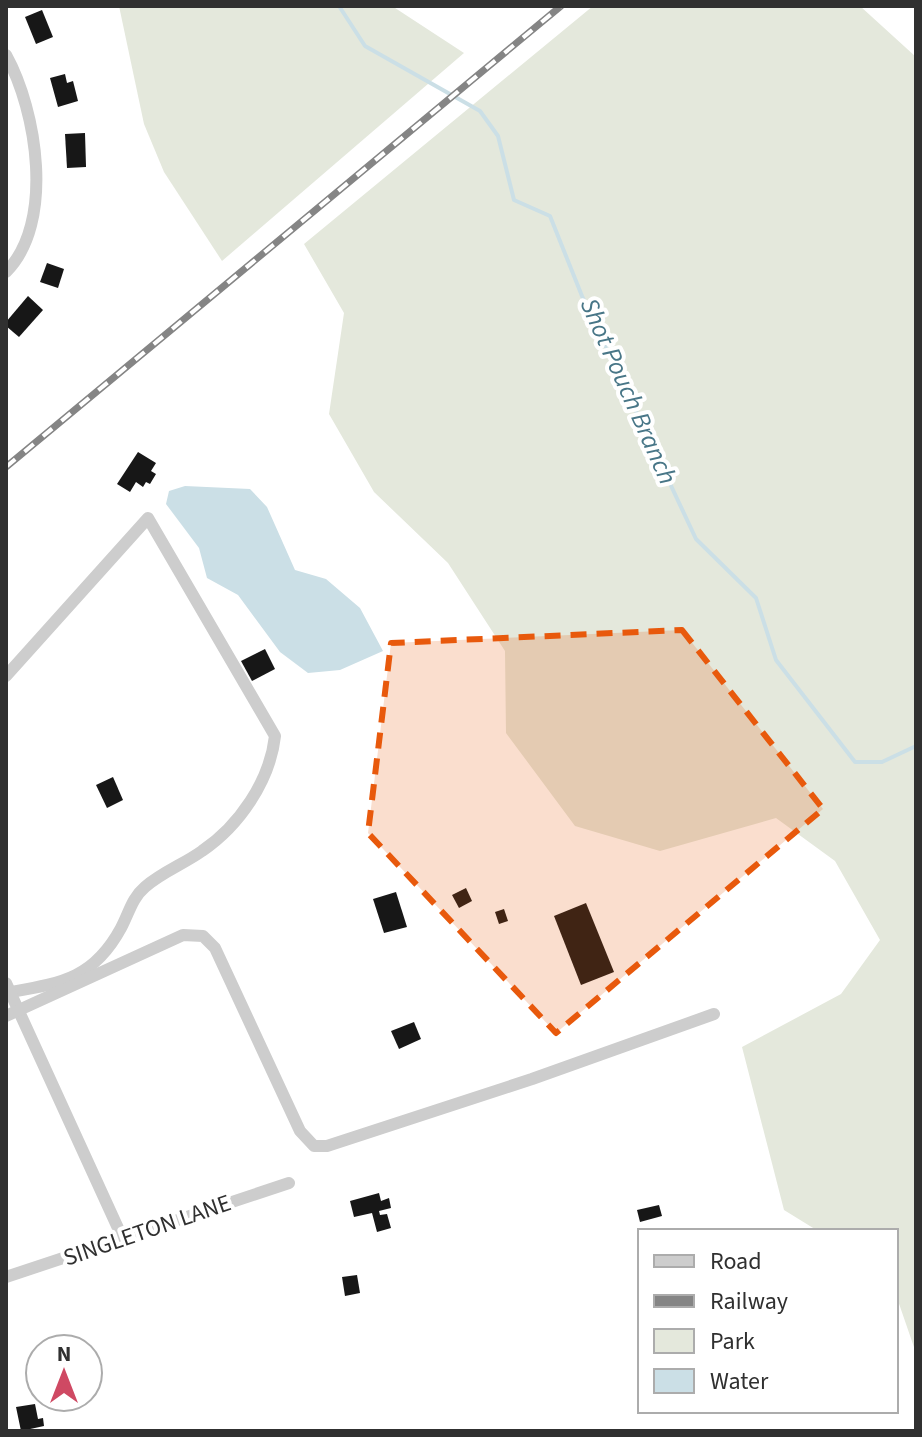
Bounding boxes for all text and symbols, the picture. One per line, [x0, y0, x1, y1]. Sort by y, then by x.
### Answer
water label: Shot Pouch Branch [571, 292, 686, 490]
street label: SINGLETON LANE [59, 1185, 236, 1276]
legend [638, 1229, 898, 1413]
text: Road [710, 1244, 762, 1279]
text: Railway [710, 1284, 788, 1319]
text: Park [710, 1324, 755, 1359]
north arrow [24, 1333, 104, 1413]
text: N [57, 1338, 71, 1370]
text: Water [710, 1364, 769, 1399]

